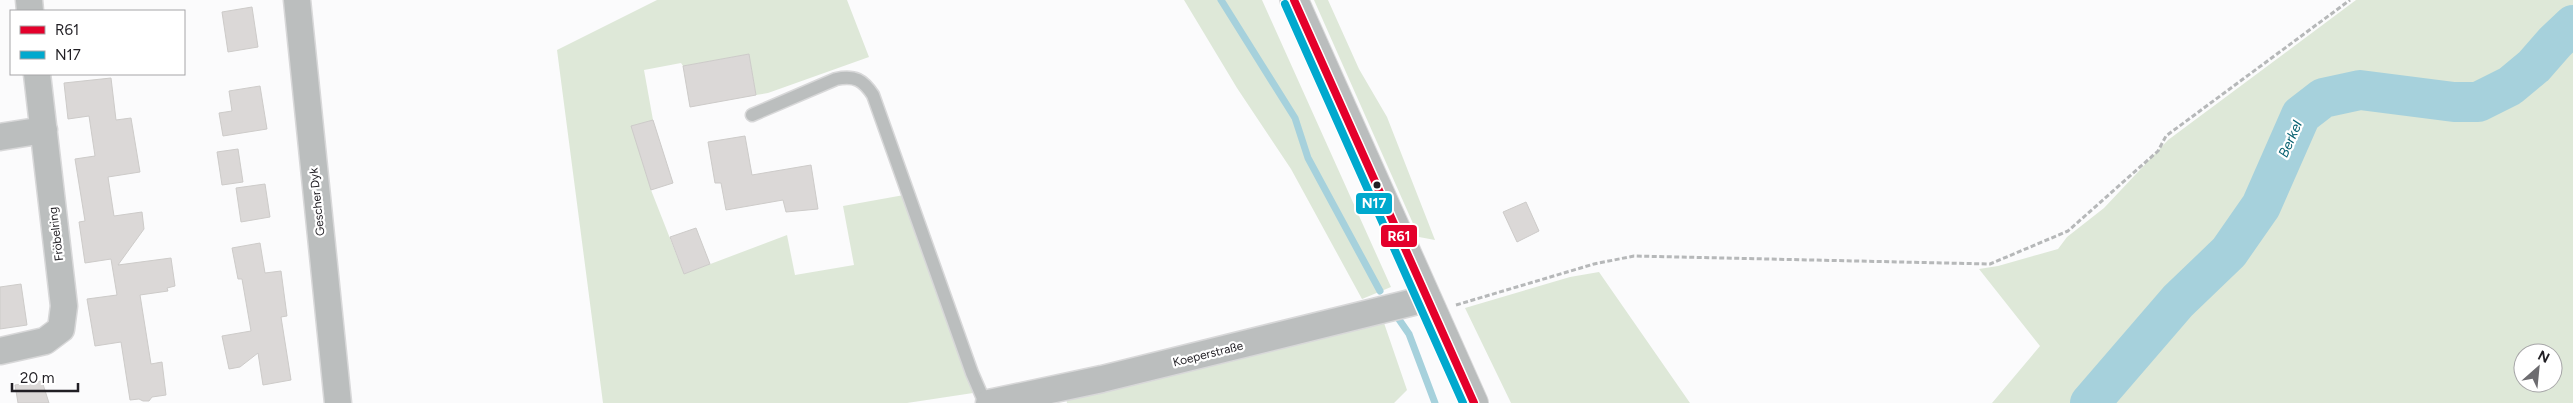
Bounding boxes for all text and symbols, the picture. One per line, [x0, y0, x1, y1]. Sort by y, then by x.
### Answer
legend [10, 10, 185, 75]
text: R61 [55, 21, 79, 39]
text: N17 [55, 46, 81, 64]
water label: Berkel [2275, 117, 2306, 160]
street label: Gescher Dyk [306, 167, 328, 237]
unlabelled marker [1372, 180, 1382, 190]
line badge: N17 [1355, 192, 1393, 215]
text: N17 [1362, 195, 1386, 212]
street label: Fröbelring [46, 206, 66, 262]
line badge: R61 [1380, 224, 1418, 248]
text: R61 [1387, 228, 1411, 245]
street label: Koeperstraße [1171, 338, 1245, 370]
north arrow [2513, 343, 2563, 393]
text: N [2535, 347, 2552, 367]
scale bar [12, 360, 79, 392]
text: 20 m [20, 369, 54, 387]

